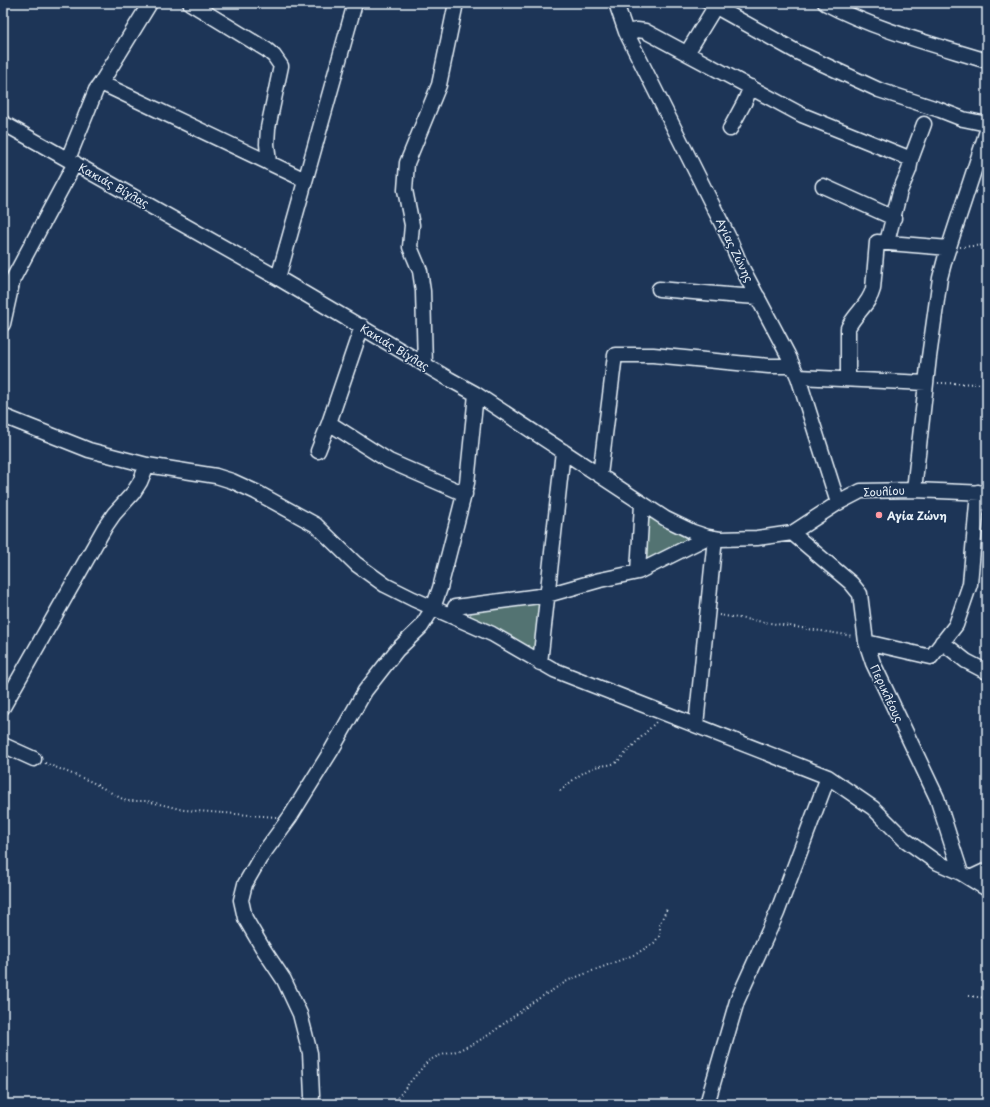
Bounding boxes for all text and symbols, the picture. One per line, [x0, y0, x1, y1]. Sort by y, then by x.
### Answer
street label: Κακιάς Βίγλας [76, 159, 153, 212]
street label: Αγίας Ζώνης [712, 215, 758, 285]
street label: Κακιάς Βίγλας [357, 320, 433, 375]
street label: Σουλίου [863, 481, 905, 501]
place label: Αγία Ζώνη [886, 507, 947, 524]
marker: Αγία Ζώνη [874, 510, 884, 520]
street label: Περικλέους [866, 661, 908, 725]

